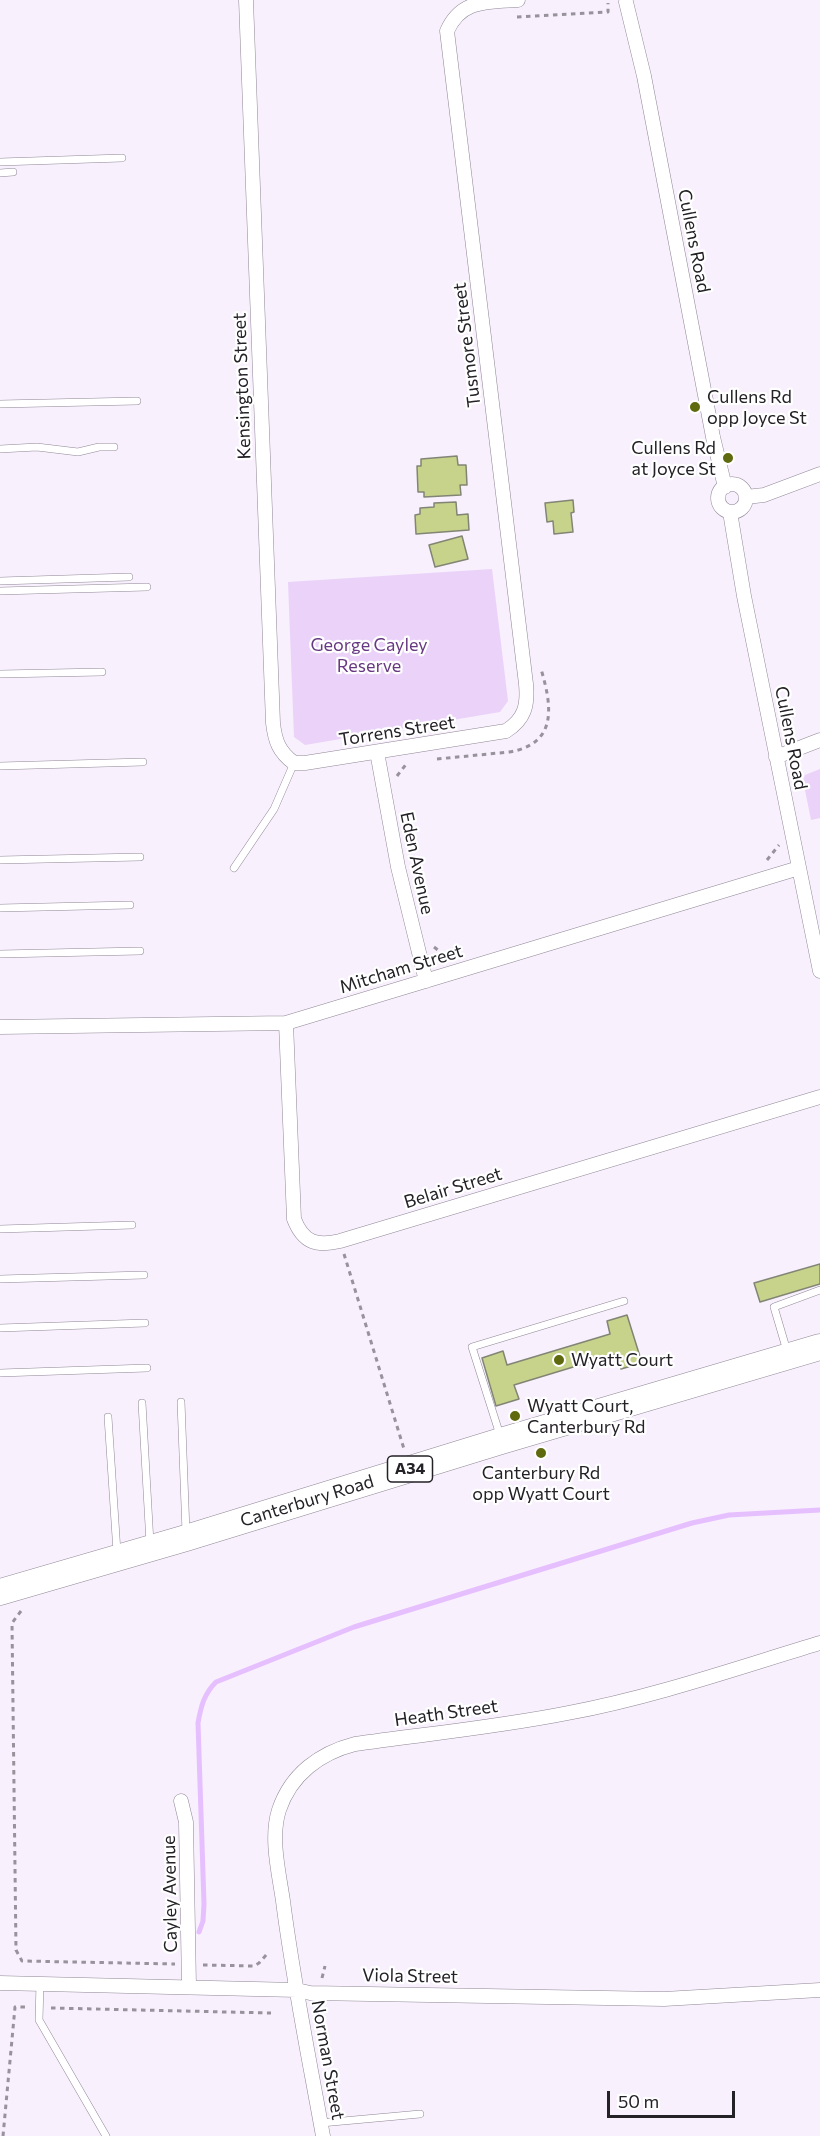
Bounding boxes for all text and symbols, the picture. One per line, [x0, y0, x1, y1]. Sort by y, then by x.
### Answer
street label: Cullens Road [673, 187, 715, 295]
street label: Tusmore Street [449, 281, 485, 409]
street label: Kensington Street [229, 312, 255, 460]
place label: Cullens Rd opp Joyce St [707, 386, 807, 428]
marker: Cullens Rd opp Joyce St [688, 400, 702, 414]
place label: Cullens Rd at Joyce St [631, 437, 716, 480]
marker: Cullens Rd at Joyce St [721, 451, 735, 465]
park label: George Cayley Reserve [310, 634, 428, 676]
street label: Cullens Road [770, 684, 812, 792]
street label: Torrens Street [337, 711, 457, 751]
street label: Eden Avenue [396, 810, 438, 916]
street label: Mitcham Street [337, 940, 465, 998]
street label: Belair Street [401, 1163, 505, 1213]
place label: Wyatt Court [571, 1349, 673, 1371]
marker: Wyatt Court [552, 1353, 566, 1367]
place label: Wyatt Court, Canterbury Rd [527, 1395, 646, 1438]
marker: Wyatt Court, Canterbury Rd [508, 1409, 522, 1423]
marker: Canterbury Rd opp Wyatt Court [534, 1446, 548, 1460]
road number: A34 [388, 1456, 432, 1482]
place label: Canterbury Rd opp Wyatt Court [472, 1462, 610, 1504]
street label: Canterbury Road [238, 1470, 376, 1532]
street label: Heath Street [393, 1695, 499, 1731]
street label: Cayley Avenue [158, 1835, 182, 1953]
street label: Viola Street [362, 1964, 458, 1988]
street label: Norman Street [307, 1998, 349, 2122]
scale bar [610, 2079, 738, 2117]
text: 50 m [618, 2090, 659, 2112]

